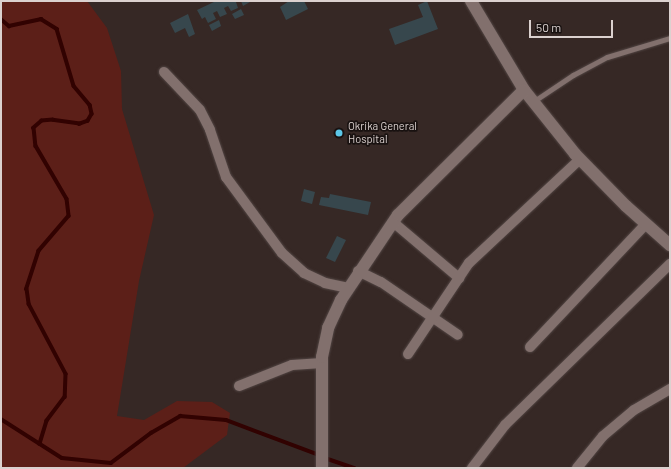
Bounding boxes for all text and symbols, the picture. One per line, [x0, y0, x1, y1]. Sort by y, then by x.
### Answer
scale bar [531, 12, 615, 38]
text: 50 m [536, 20, 561, 34]
place label: Okrika General Hospital [348, 120, 417, 146]
marker: Okrika General Hospital [333, 127, 345, 139]

